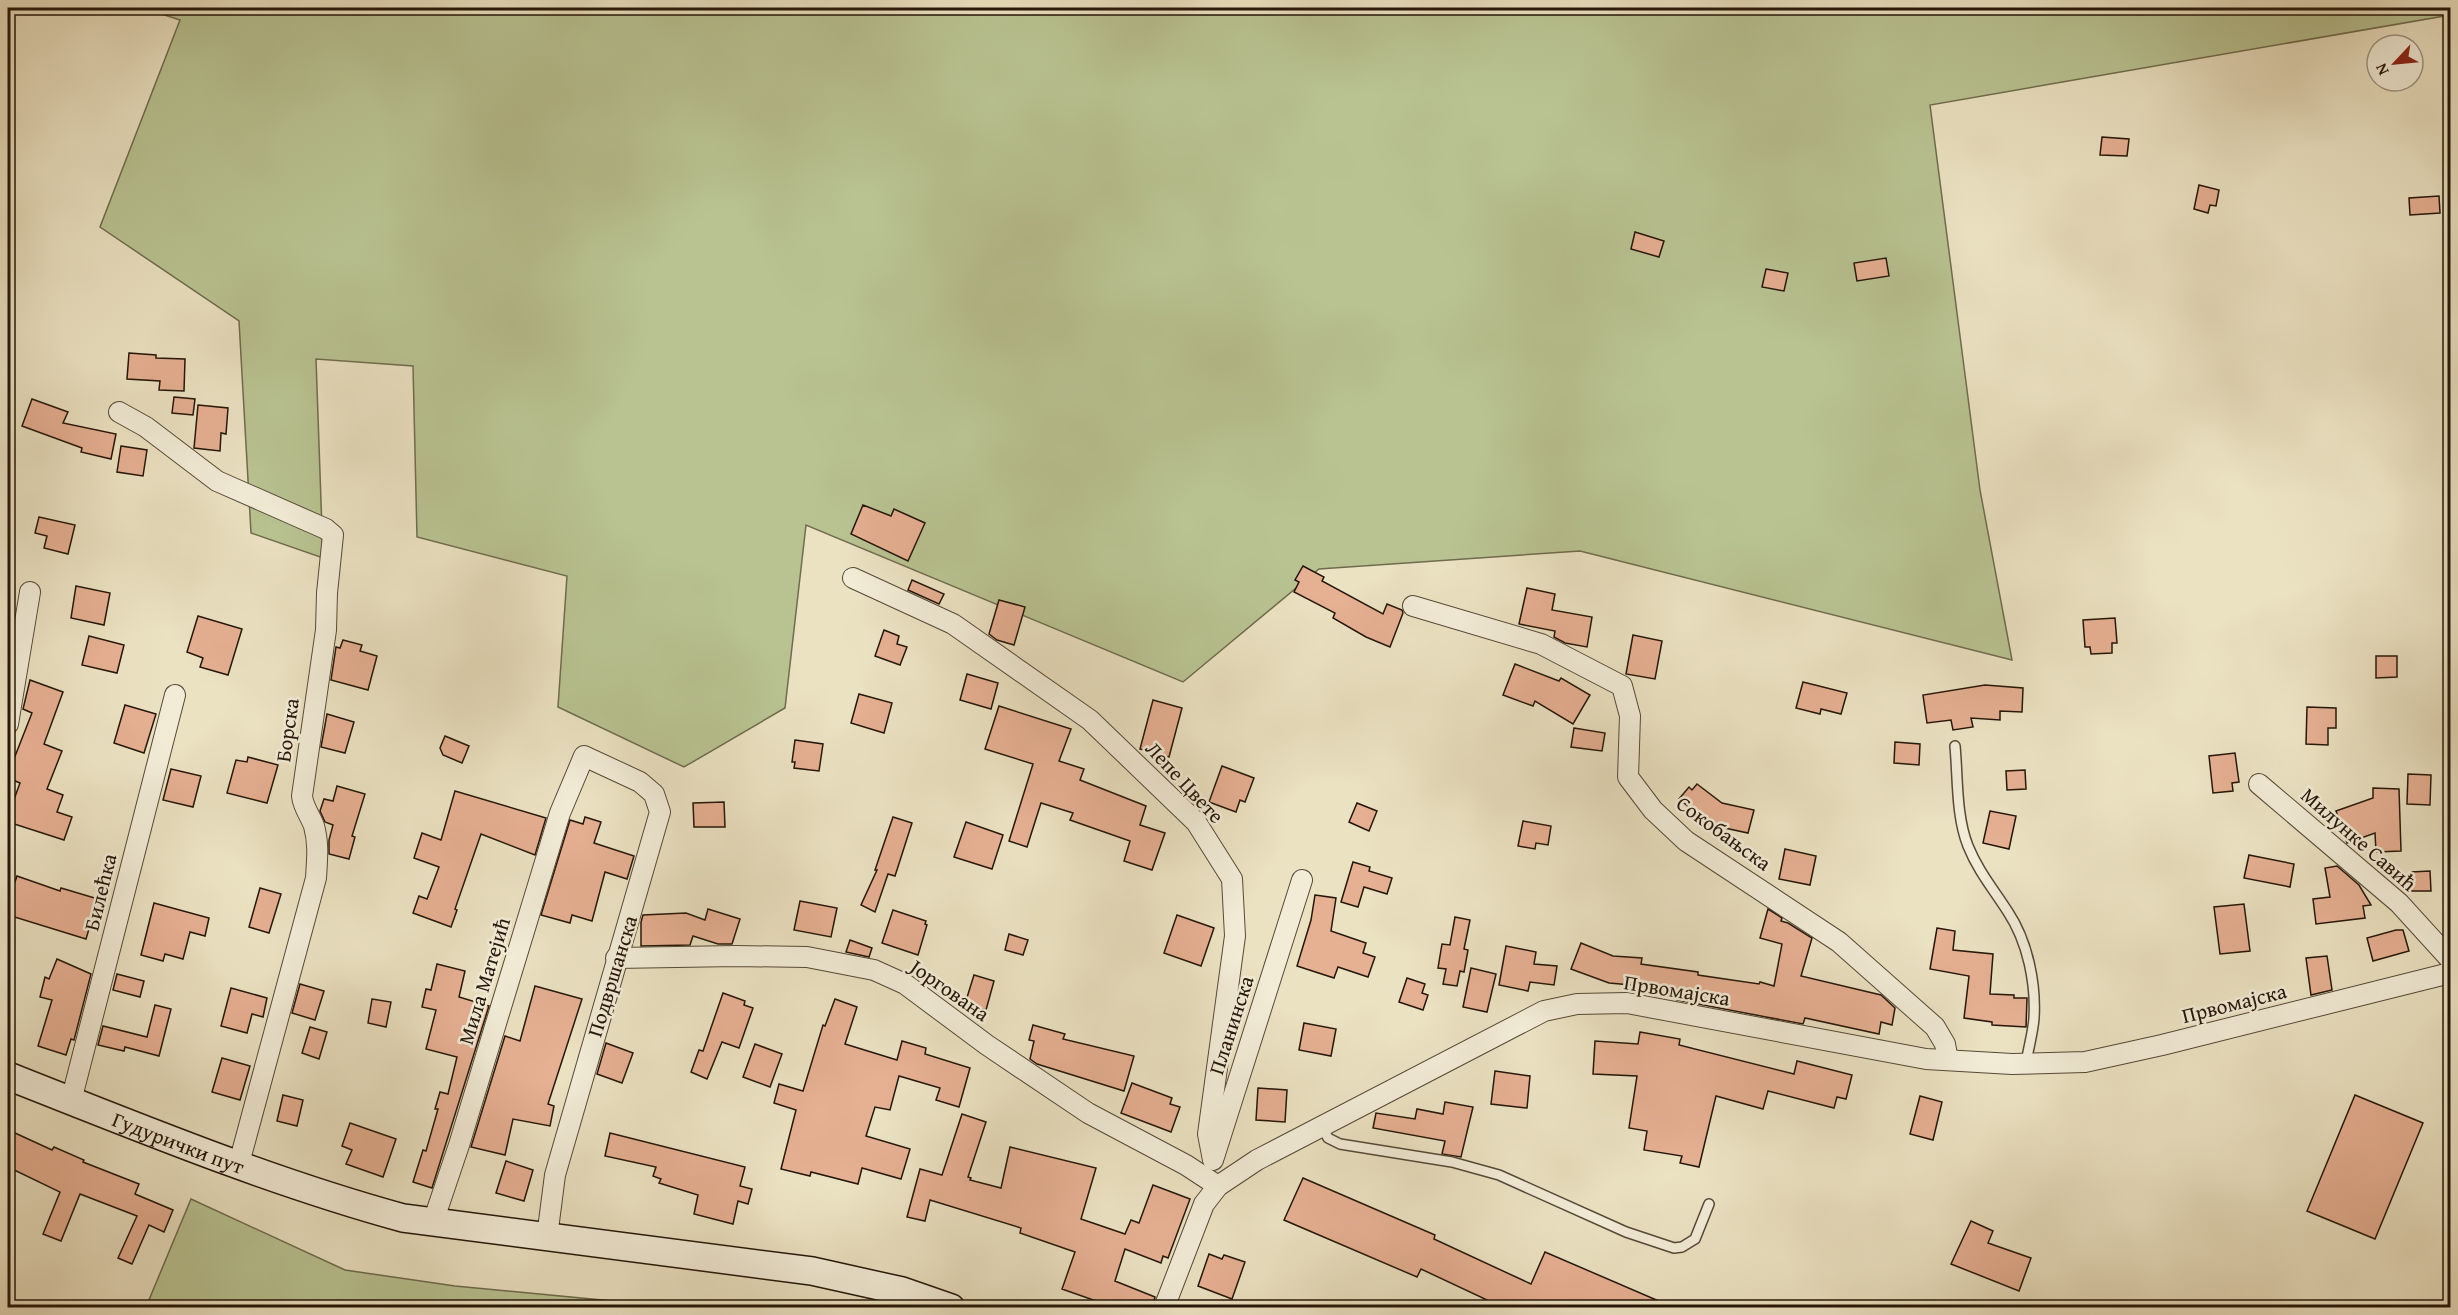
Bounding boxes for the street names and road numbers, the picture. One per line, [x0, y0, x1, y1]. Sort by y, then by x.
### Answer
street label: Борска [267, 696, 307, 764]
street label: Лепе Цвете [1138, 734, 1232, 830]
street label: Милунке Савић [2294, 780, 2424, 898]
street label: Сокобањска [1670, 788, 1778, 878]
street label: Билећка [75, 850, 125, 934]
street label: Подвршанска [579, 911, 645, 1041]
street label: Мила Матејић [450, 913, 518, 1048]
street label: Јоргована [902, 950, 996, 1029]
street label: Првомајска [1622, 966, 1732, 1014]
street label: Планинска [1200, 972, 1262, 1078]
street label: Првомајска [2178, 975, 2290, 1031]
street label: Гудурички пут [108, 1103, 249, 1181]

